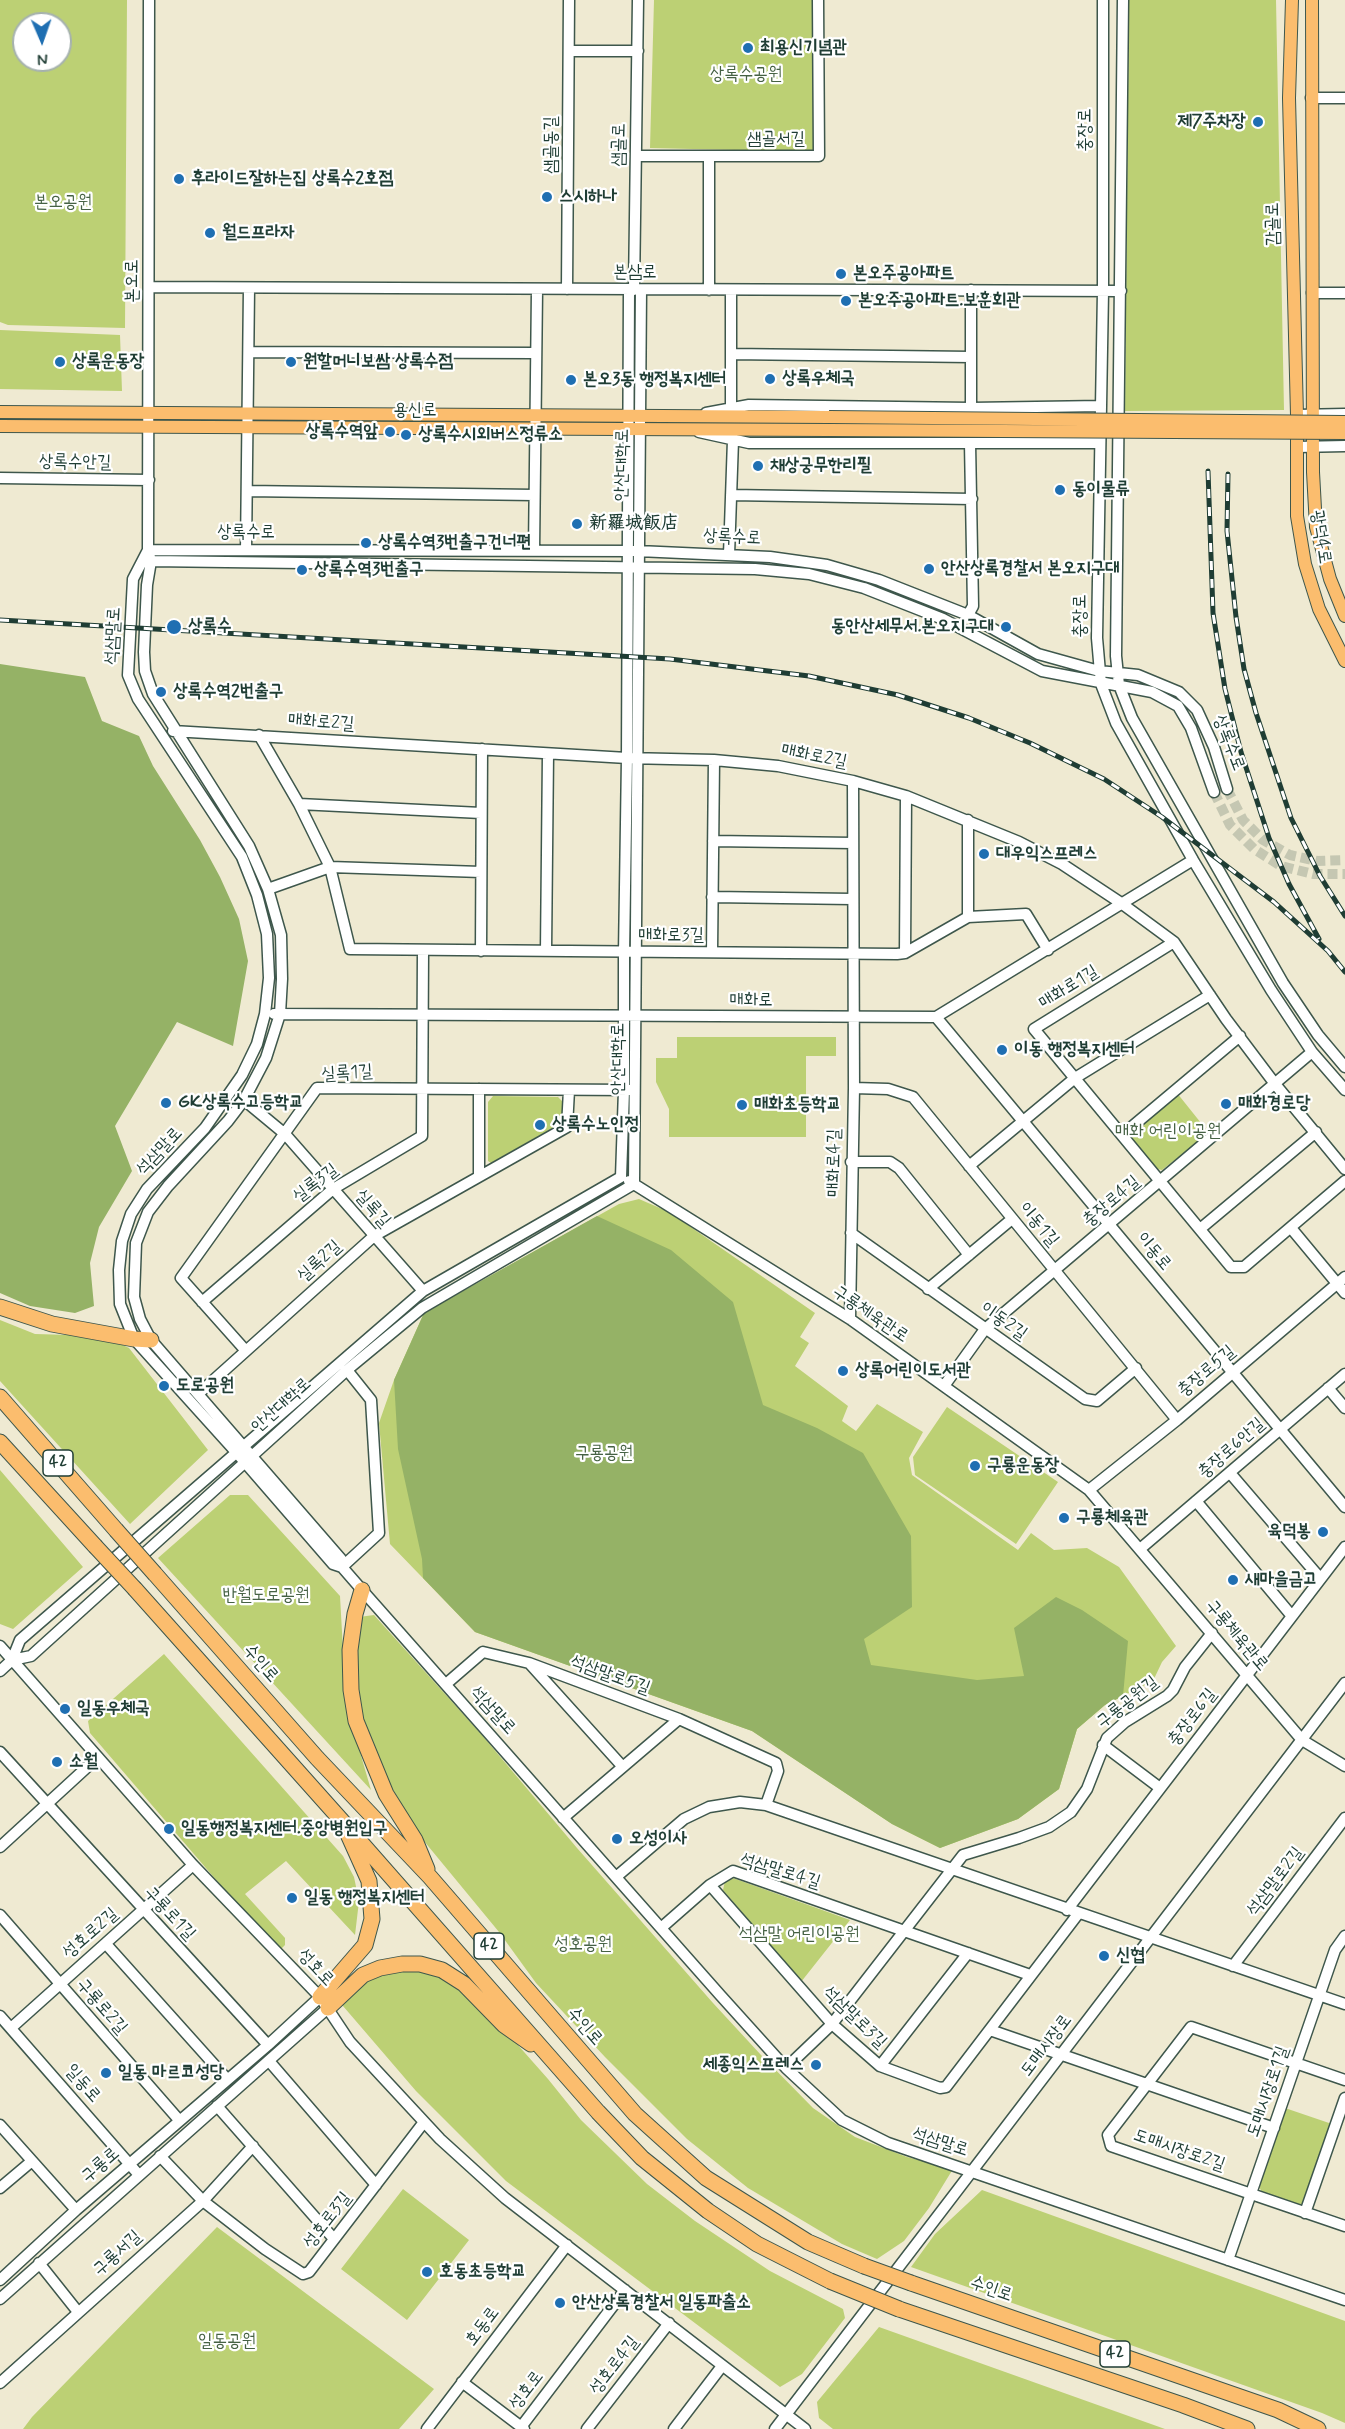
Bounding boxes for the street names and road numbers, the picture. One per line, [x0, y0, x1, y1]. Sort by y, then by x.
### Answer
street label: 충장로 [1075, 108, 1097, 152]
street label: 샘골동길 [541, 116, 563, 174]
street label: 샘골로 [609, 123, 631, 167]
street label: 샘골서길 [747, 129, 805, 151]
street label: 감골로 [1263, 202, 1285, 246]
street label: 본오로 [122, 259, 144, 303]
street label: 본삼로 [613, 262, 657, 284]
street label: 용신로 [393, 400, 437, 422]
street label: 안산대학로 [612, 429, 634, 501]
street label: 상록수안길 [39, 452, 111, 474]
street label: 광덕4로 [1305, 509, 1335, 565]
street label: 상록수로 [217, 522, 275, 544]
street label: 상록수로 [703, 526, 761, 550]
street label: 충장로 [1070, 594, 1092, 638]
street label: 석삼말로 [102, 607, 126, 665]
street label: 매화로2길 [287, 710, 355, 736]
street label: 상록수로 [1208, 712, 1248, 774]
street label: 매화로2길 [779, 740, 849, 774]
street label: 매화로3길 [638, 925, 704, 947]
street label: 매화로1길 [1035, 961, 1103, 1015]
street label: 매화로 [729, 990, 773, 1012]
street label: 안산대학로 [608, 1023, 630, 1095]
street label: 실록1길 [321, 1061, 373, 1087]
street label: 석삼말로 [132, 1123, 188, 1181]
street label: 매화로4길 [824, 1129, 846, 1197]
street label: 실록3길 [289, 1160, 343, 1208]
street label: 충장로4길 [1079, 1172, 1145, 1232]
street label: 실록길 [350, 1186, 394, 1232]
street label: 이동1길 [1013, 1198, 1063, 1252]
street label: 이동로 [1131, 1228, 1175, 1276]
street label: 실록2길 [293, 1236, 347, 1288]
street label: 구룡체육관로 [828, 1282, 912, 1348]
street label: 이동2길 [975, 1298, 1031, 1346]
street label: 충장로5길 [1174, 1342, 1240, 1402]
street label: 안산대학로 [248, 1374, 316, 1438]
street label: 충장로6안길 [1194, 1414, 1270, 1484]
road number: 42 [43, 1450, 73, 1476]
street label: 구룡체육관로 [1200, 1596, 1272, 1676]
street label: 수인로 [238, 1641, 282, 1687]
street label: 석삼말로5길 [567, 1652, 653, 1700]
street label: 구룡공원길 [1093, 1672, 1163, 1734]
street label: 석삼말로 [465, 1682, 519, 1740]
street label: 충장로6길 [1164, 1685, 1222, 1751]
street label: 석삼말로2길 [1243, 1843, 1309, 1921]
street label: 석삼말로4길 [737, 1850, 823, 1894]
street label: 구룡로1길 [139, 1883, 199, 1945]
street label: 성호로2길 [59, 1904, 123, 1964]
road number: 42 [474, 1933, 504, 1959]
street label: 성호로 [292, 1945, 338, 1991]
street label: 구룡로2길 [71, 1975, 131, 2039]
street label: 석삼말로3길 [818, 1982, 890, 2054]
street label: 수인로 [562, 2004, 606, 2050]
street label: 도매시장로 [1017, 2011, 1077, 2081]
street label: 도매시장로1길 [1243, 2044, 1295, 2140]
street label: 일동로 [60, 2061, 104, 2107]
street label: 석삼말로 [909, 2124, 971, 2162]
street label: 도매시장로2길 [1130, 2125, 1228, 2177]
street label: 구룡로 [78, 2144, 124, 2188]
street label: 성호로3길 [299, 2188, 357, 2254]
street label: 구룡서길 [89, 2227, 147, 2281]
street label: 수인로 [967, 2273, 1015, 2307]
street label: 호동로 [461, 2303, 505, 2351]
street label: 성호로4길 [585, 2332, 645, 2400]
road number: 42 [1100, 2341, 1130, 2367]
street label: 성호로 [505, 2367, 549, 2415]

